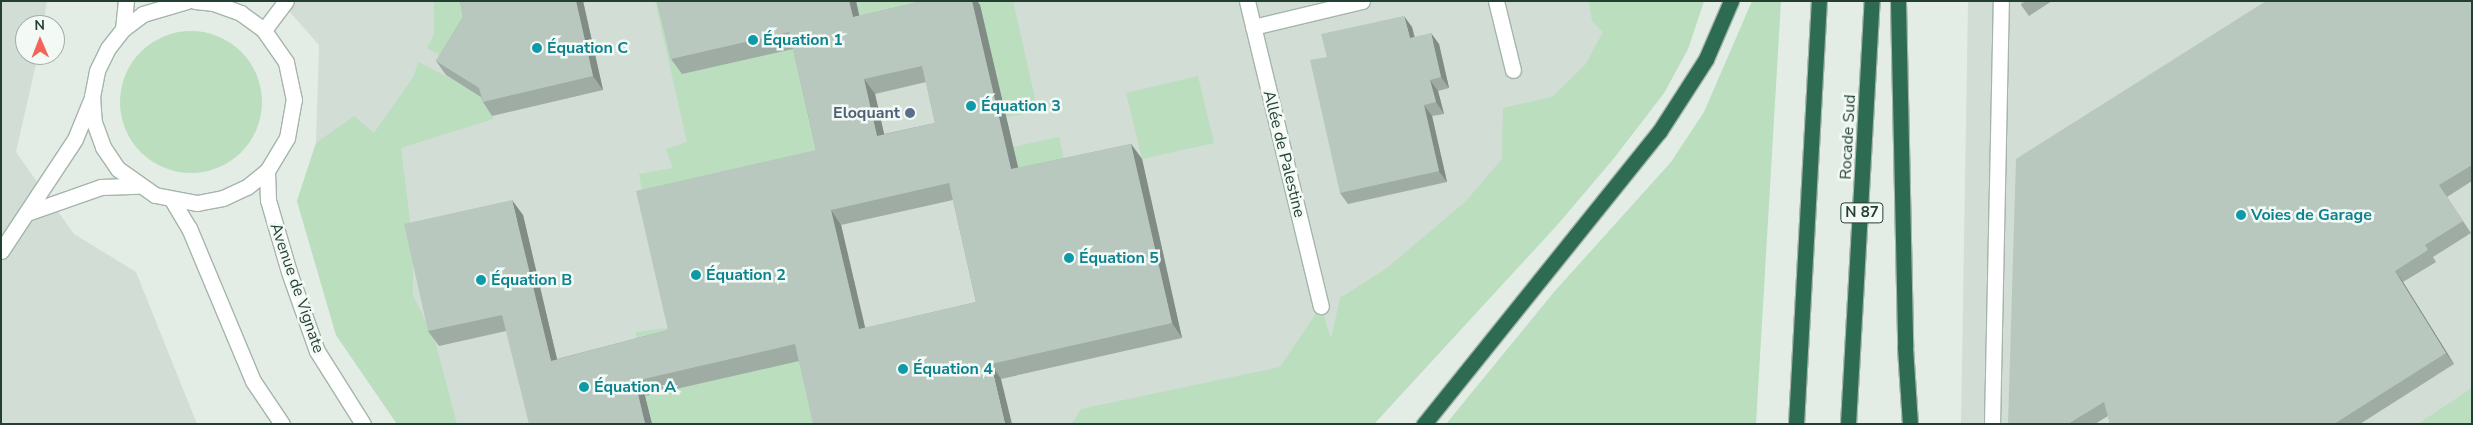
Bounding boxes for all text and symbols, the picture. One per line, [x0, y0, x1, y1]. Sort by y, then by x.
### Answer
north arrow [15, 15, 65, 65]
text: N [34, 16, 45, 35]
place label: Équation 1 [763, 30, 843, 50]
marker: Équation 1 [747, 34, 759, 46]
place label: Équation C [547, 38, 628, 58]
marker: Équation C [531, 42, 543, 54]
street label: Allée de Palestine [1259, 89, 1309, 219]
street label: Rocade Sud [1836, 94, 1860, 180]
place label: Équation 3 [981, 96, 1061, 116]
marker: Équation 3 [965, 100, 977, 112]
place label: Eloquant [833, 103, 900, 123]
marker: Eloquant [904, 107, 916, 119]
road number: N 87 [1840, 200, 1884, 226]
place label: Voies de Garage [2251, 205, 2372, 225]
marker: Voies de Garage [2235, 209, 2247, 221]
street label: Avenue de Vignate [266, 220, 328, 356]
place label: Équation 5 [1079, 248, 1159, 268]
marker: Équation 5 [1063, 252, 1075, 264]
place label: Équation 2 [706, 265, 786, 285]
marker: Équation 2 [690, 269, 702, 281]
place label: Équation B [491, 270, 572, 290]
marker: Équation B [475, 274, 487, 286]
place label: Équation 4 [913, 359, 993, 379]
marker: Équation 4 [897, 363, 909, 375]
place label: Équation A [594, 377, 676, 397]
marker: Équation A [578, 381, 590, 393]

